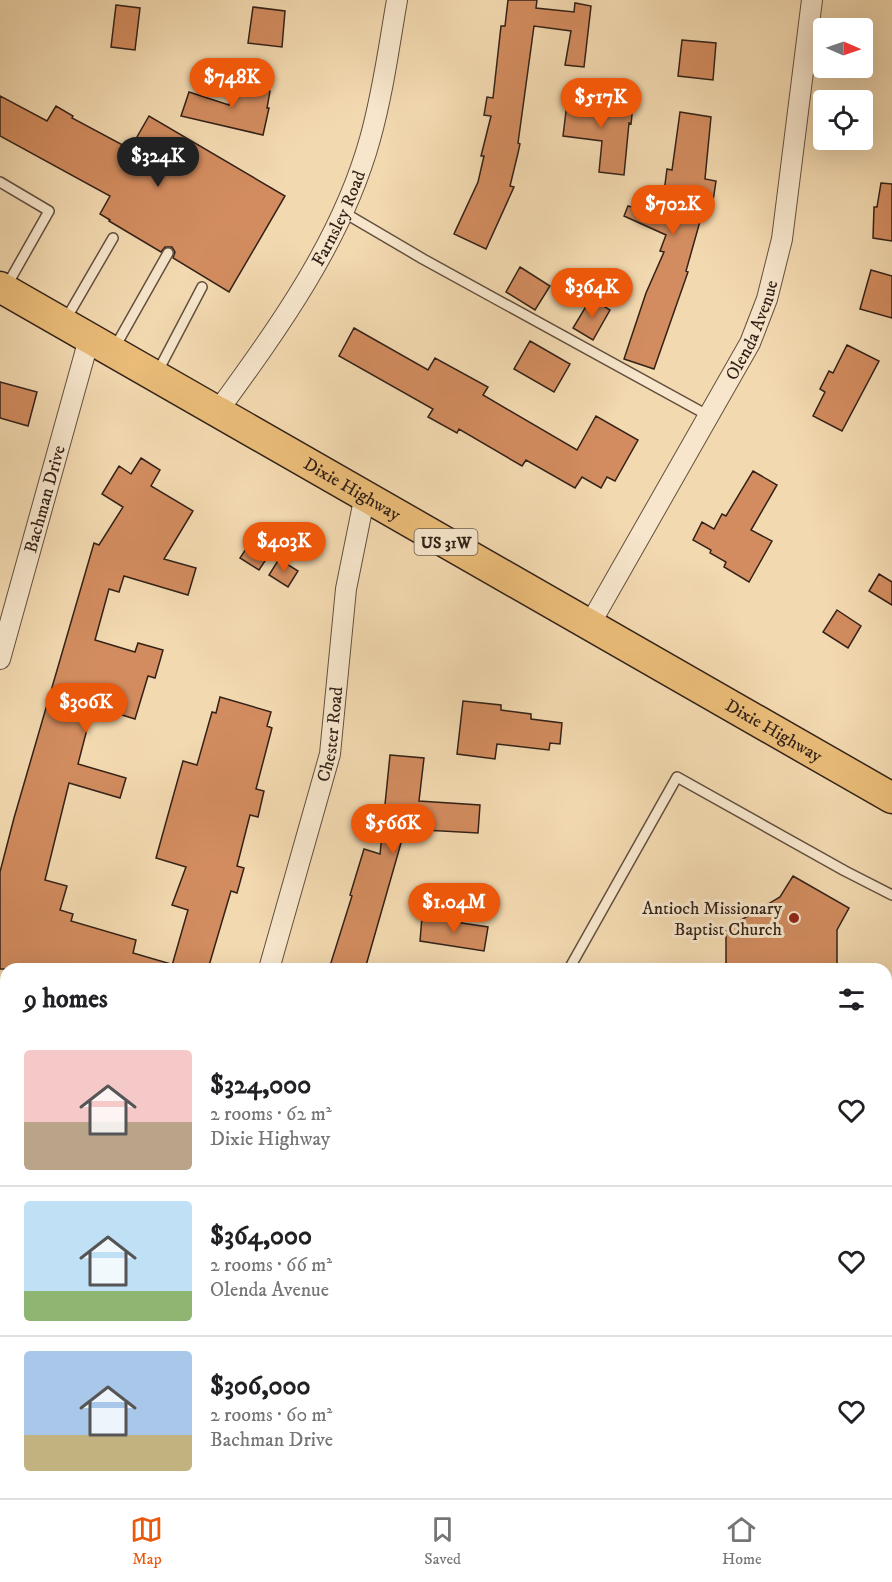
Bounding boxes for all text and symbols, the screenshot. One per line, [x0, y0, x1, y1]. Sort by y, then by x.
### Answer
north arrow [813, 18, 873, 78]
map controls [813, 18, 873, 150]
pin: $748K [190, 58, 274, 109]
text: $748K [204, 65, 260, 90]
pin: $517K [559, 78, 643, 129]
text: $517K [575, 85, 627, 110]
button: locate [813, 90, 873, 150]
pin: $324K [116, 137, 200, 188]
text: $324K [131, 144, 185, 169]
street label: Farnsley Road [308, 168, 371, 270]
pin: $702K [631, 185, 715, 236]
text: $702K [645, 192, 701, 217]
pin: $364K [550, 268, 634, 319]
text: $364K [565, 275, 619, 300]
street label: Olenda Avenue [721, 278, 783, 385]
street label: Bachman Drive [20, 443, 71, 556]
street label: Dixie Highway [299, 453, 405, 526]
pin: $403K [242, 522, 326, 573]
text: $403K [257, 529, 311, 554]
road number: US 31W [414, 529, 478, 555]
pin: $306K [44, 683, 128, 734]
street label: Chester Road [313, 686, 348, 785]
text: $306K [59, 690, 113, 715]
street label: Dixie Highway [721, 695, 826, 768]
pin: $566K [351, 804, 435, 855]
text: $566K [365, 811, 421, 836]
pin: $1.04M [405, 883, 503, 934]
text: $1.04M [422, 890, 486, 915]
place label: Antioch Missionary Baptist Church [642, 898, 783, 941]
marker: Antioch Missionary Baptist Church [787, 911, 801, 925]
text: 9 homes [24, 983, 108, 1016]
icon: filters [835, 983, 868, 1016]
text: $324,000 [210, 1069, 311, 1102]
icon: home [72, 1074, 144, 1146]
icon: heart [835, 1094, 868, 1127]
text: 2 rooms · 62 m² [210, 1102, 332, 1127]
text: Dixie Highway [210, 1127, 330, 1152]
text: $364,000 [210, 1220, 312, 1253]
icon: home [72, 1225, 144, 1297]
icon: heart [835, 1245, 868, 1278]
text: 2 rooms · 66 m² [210, 1253, 332, 1278]
text: Olenda Avenue [210, 1278, 329, 1303]
text: $306,000 [210, 1370, 310, 1403]
icon: home [72, 1375, 144, 1447]
icon: heart [835, 1395, 868, 1428]
text: 2 rooms · 60 m² [210, 1403, 332, 1428]
text: Bachman Drive [210, 1428, 333, 1453]
tab: Map [130, 1513, 163, 1569]
tab: Saved [424, 1513, 461, 1569]
tab: Home [722, 1513, 762, 1569]

